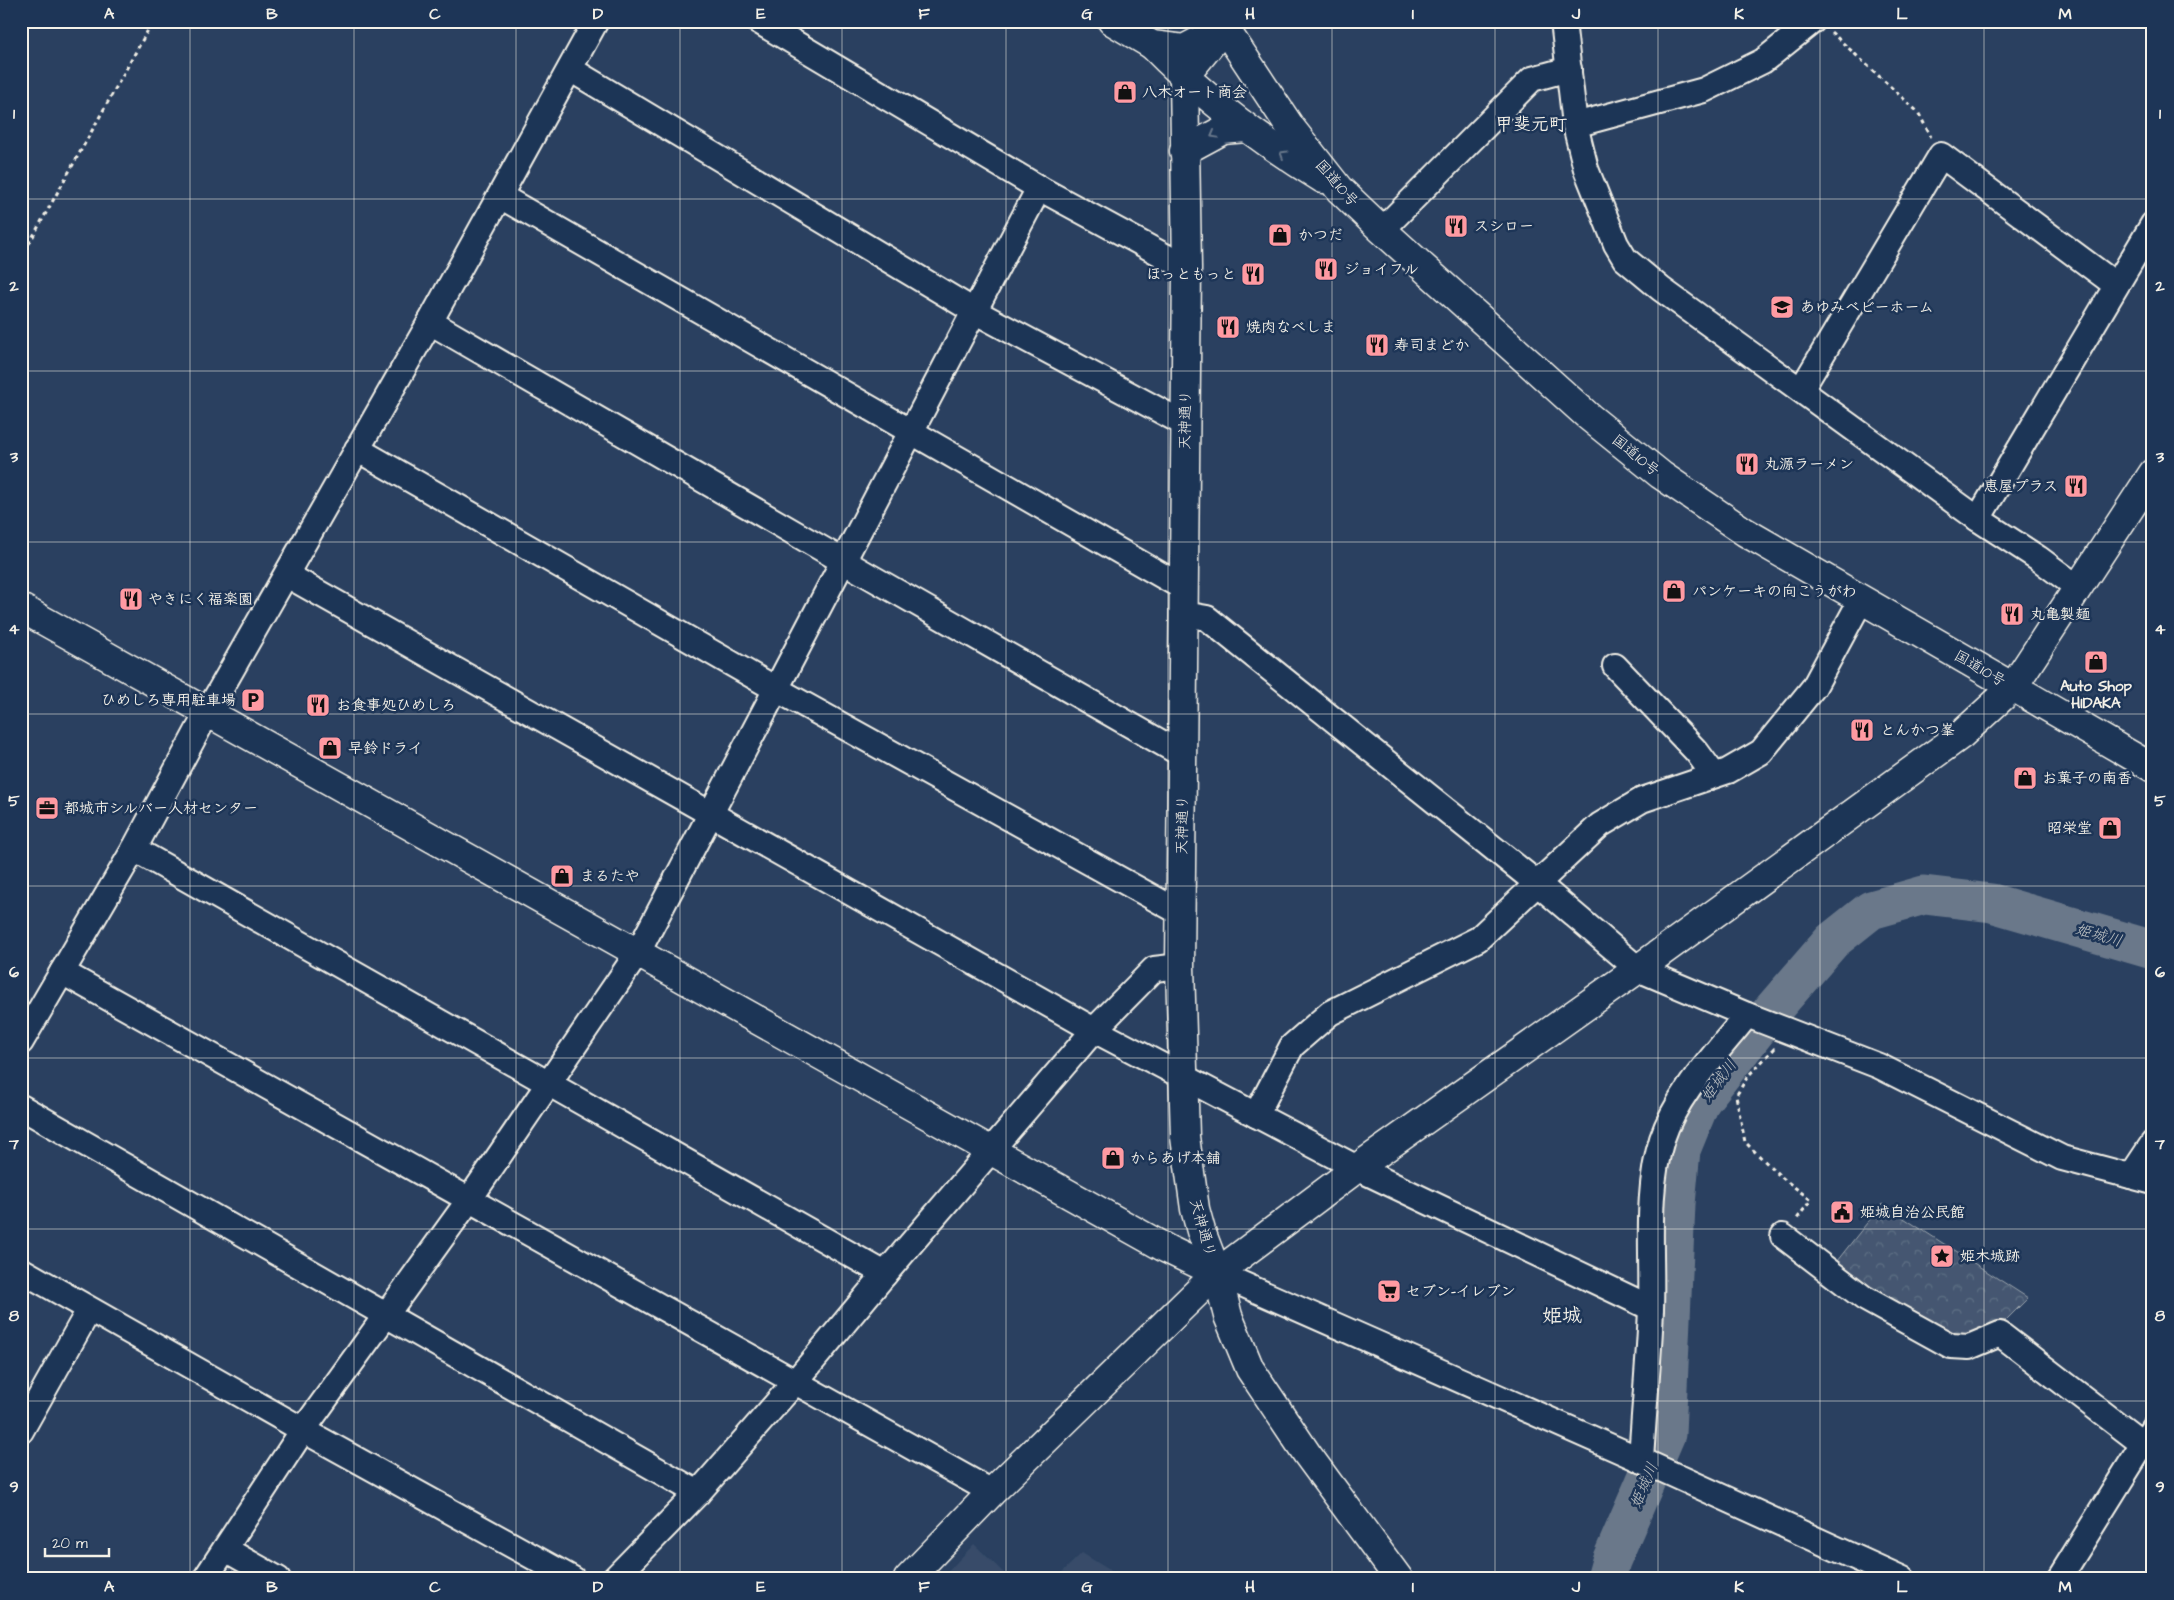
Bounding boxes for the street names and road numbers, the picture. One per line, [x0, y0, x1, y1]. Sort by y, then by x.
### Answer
street label: 国道10号 [1310, 155, 1363, 211]
street label: 天神通り [1174, 390, 1197, 450]
street label: 国道10号 [1607, 429, 1664, 481]
street label: 国道10号 [1950, 645, 2009, 692]
street label: 天神通り [1171, 795, 1194, 855]
street label: 天神通り [1184, 1196, 1221, 1260]

